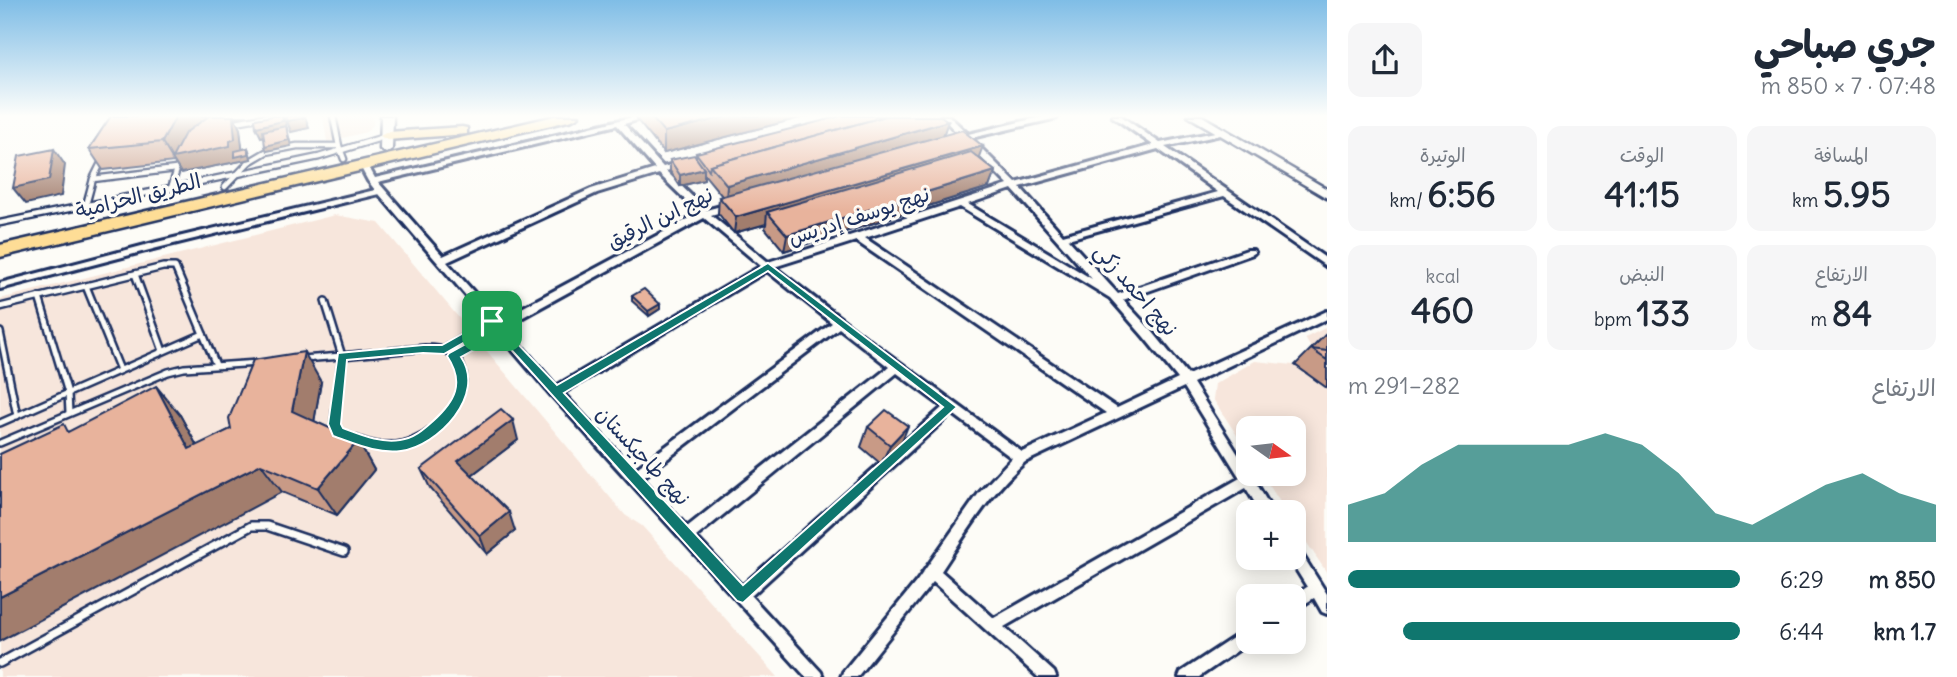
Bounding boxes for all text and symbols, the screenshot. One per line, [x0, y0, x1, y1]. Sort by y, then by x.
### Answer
text: جري صباحي [1753, 21, 1936, 68]
button: share [1348, 23, 1422, 97]
text: 07:48 · 7 × 850 m [1761, 71, 1936, 100]
text: الوتيرة [1420, 143, 1466, 167]
text: الوقت [1620, 143, 1664, 167]
text: المسافة [1814, 143, 1868, 167]
street label: الطريق الحزامية [72, 167, 203, 224]
text: 6:56 [1427, 172, 1496, 216]
text: 41:15 [1604, 172, 1680, 216]
text: 5.95 [1823, 172, 1891, 216]
street label: نهج ابن الرقيق [602, 180, 718, 256]
street label: نهج يوسف إدريس [785, 180, 933, 252]
text: /km [1390, 188, 1427, 212]
text: km [1792, 188, 1823, 212]
street label: نهج احمد زكي [1084, 238, 1184, 345]
text: النبض [1619, 262, 1665, 286]
text: الارتفاع [1815, 262, 1868, 286]
text: kcal [1426, 264, 1460, 288]
text: 460 [1411, 288, 1474, 332]
pin [462, 291, 522, 351]
text: 133 [1636, 291, 1690, 335]
text: 84 [1832, 291, 1872, 335]
icon: arrive [473, 302, 511, 340]
text: bpm [1594, 307, 1636, 331]
text: m [1811, 307, 1832, 331]
text: 282–291 m [1348, 371, 1460, 400]
text: الارتفاع [1872, 373, 1936, 402]
street label: نهج طاجيكستان [590, 400, 696, 512]
north arrow [1236, 416, 1306, 486]
map controls [1236, 416, 1306, 654]
button: + [1236, 500, 1306, 570]
text: 6:29 [1780, 565, 1824, 594]
text: 850 m [1869, 565, 1936, 594]
button: − [1236, 584, 1306, 654]
text: 6:44 [1779, 617, 1824, 646]
text: 1.7 km [1873, 617, 1936, 646]

